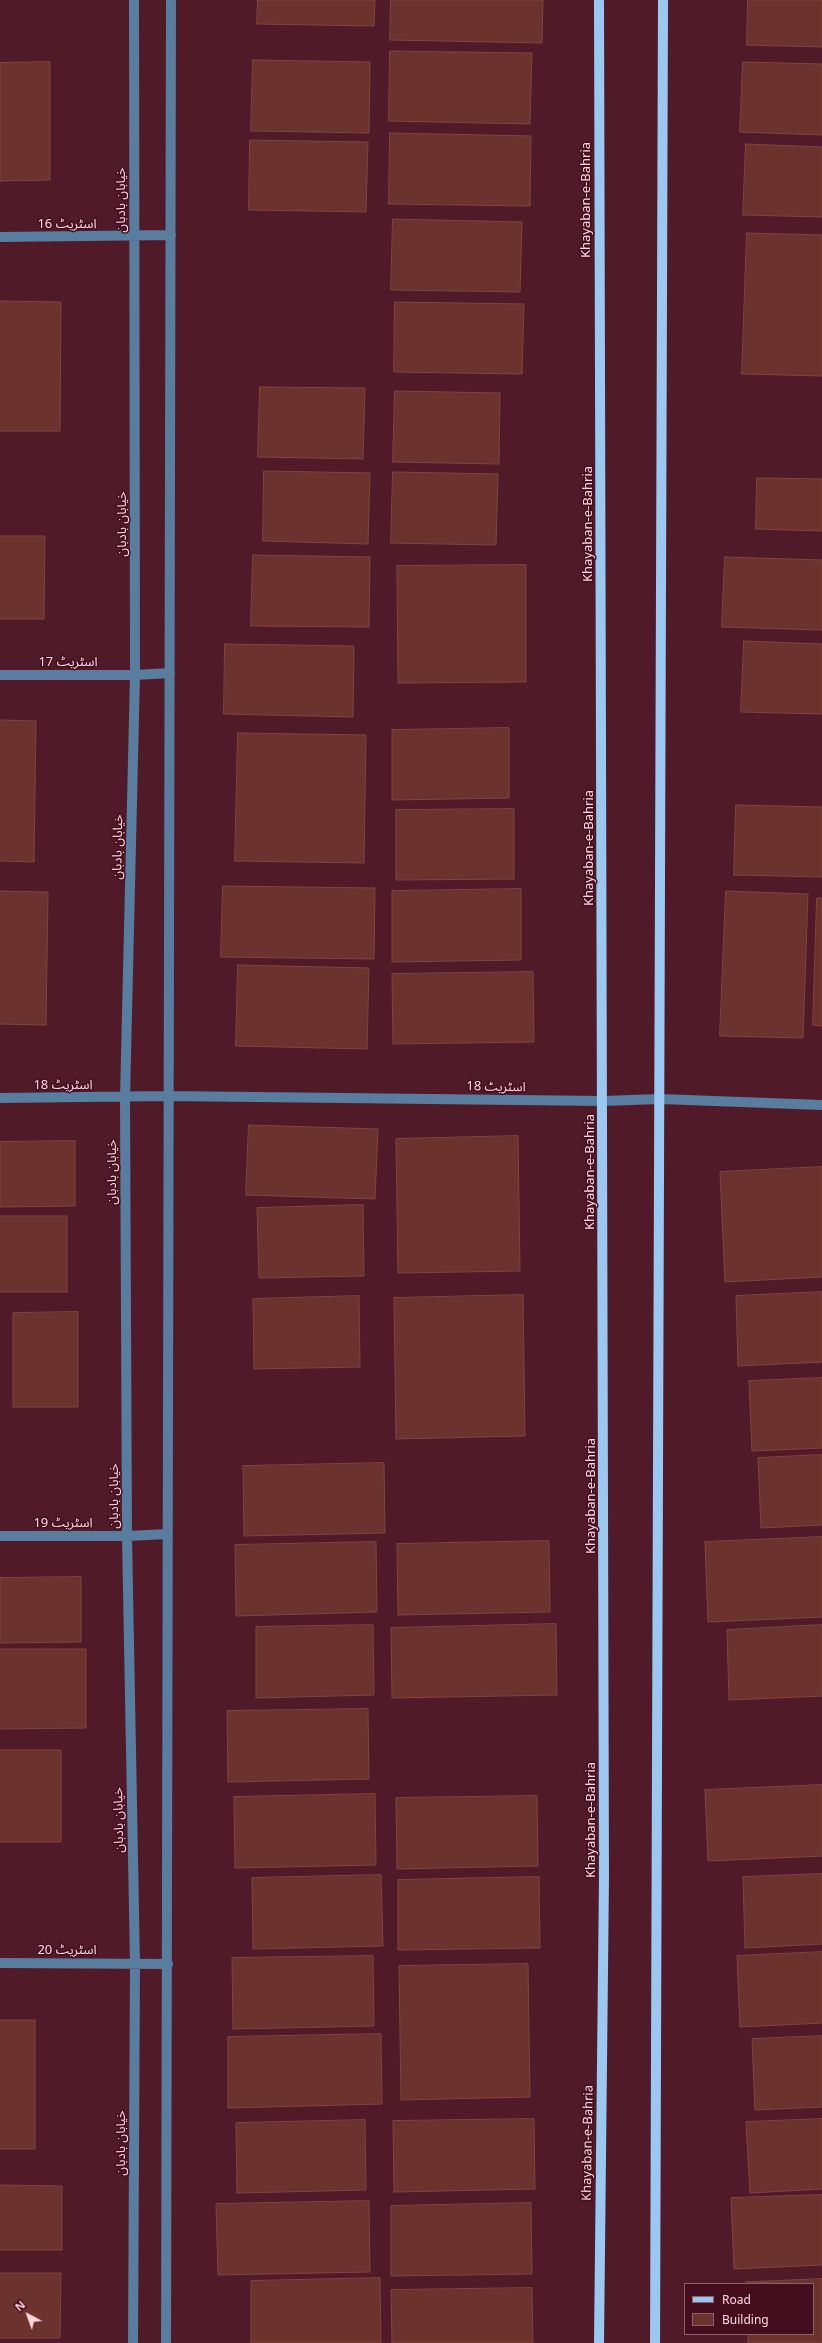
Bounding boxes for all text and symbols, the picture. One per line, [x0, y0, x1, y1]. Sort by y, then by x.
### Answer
street label: Khayaban-e-Bahria [578, 142, 594, 258]
street label: خیابان بادبان [113, 167, 129, 233]
street label: اسٹریٹ 16 [37, 216, 97, 232]
street label: Khayaban-e-Bahria [580, 466, 596, 582]
street label: خیابان بادبان [114, 491, 130, 557]
street label: اسٹریٹ 17 [38, 654, 98, 670]
street label: Khayaban-e-Bahria [581, 790, 597, 906]
street label: خیابان بادبان [110, 814, 126, 880]
street label: اسٹریٹ 18 [33, 1077, 93, 1093]
street label: اسٹریٹ 18 [466, 1079, 526, 1095]
street label: Khayaban-e-Bahria [582, 1114, 598, 1230]
street label: خیابان بادبان [104, 1139, 120, 1205]
street label: Khayaban-e-Bahria [583, 1438, 599, 1554]
street label: خیابان بادبان [106, 1463, 122, 1529]
street label: اسٹریٹ 19 [33, 1515, 93, 1531]
street label: Khayaban-e-Bahria [583, 1762, 599, 1878]
street label: خیابان بادبان [111, 1787, 127, 1853]
street label: اسٹریٹ 20 [37, 1942, 97, 1958]
street label: Khayaban-e-Bahria [579, 2085, 597, 2201]
street label: خیابان بادبان [113, 2110, 129, 2176]
legend [684, 2283, 814, 2335]
text: Road [722, 2291, 751, 2308]
north arrow [8, 2295, 48, 2335]
text: N [11, 2297, 28, 2314]
text: Building [722, 2311, 769, 2328]

